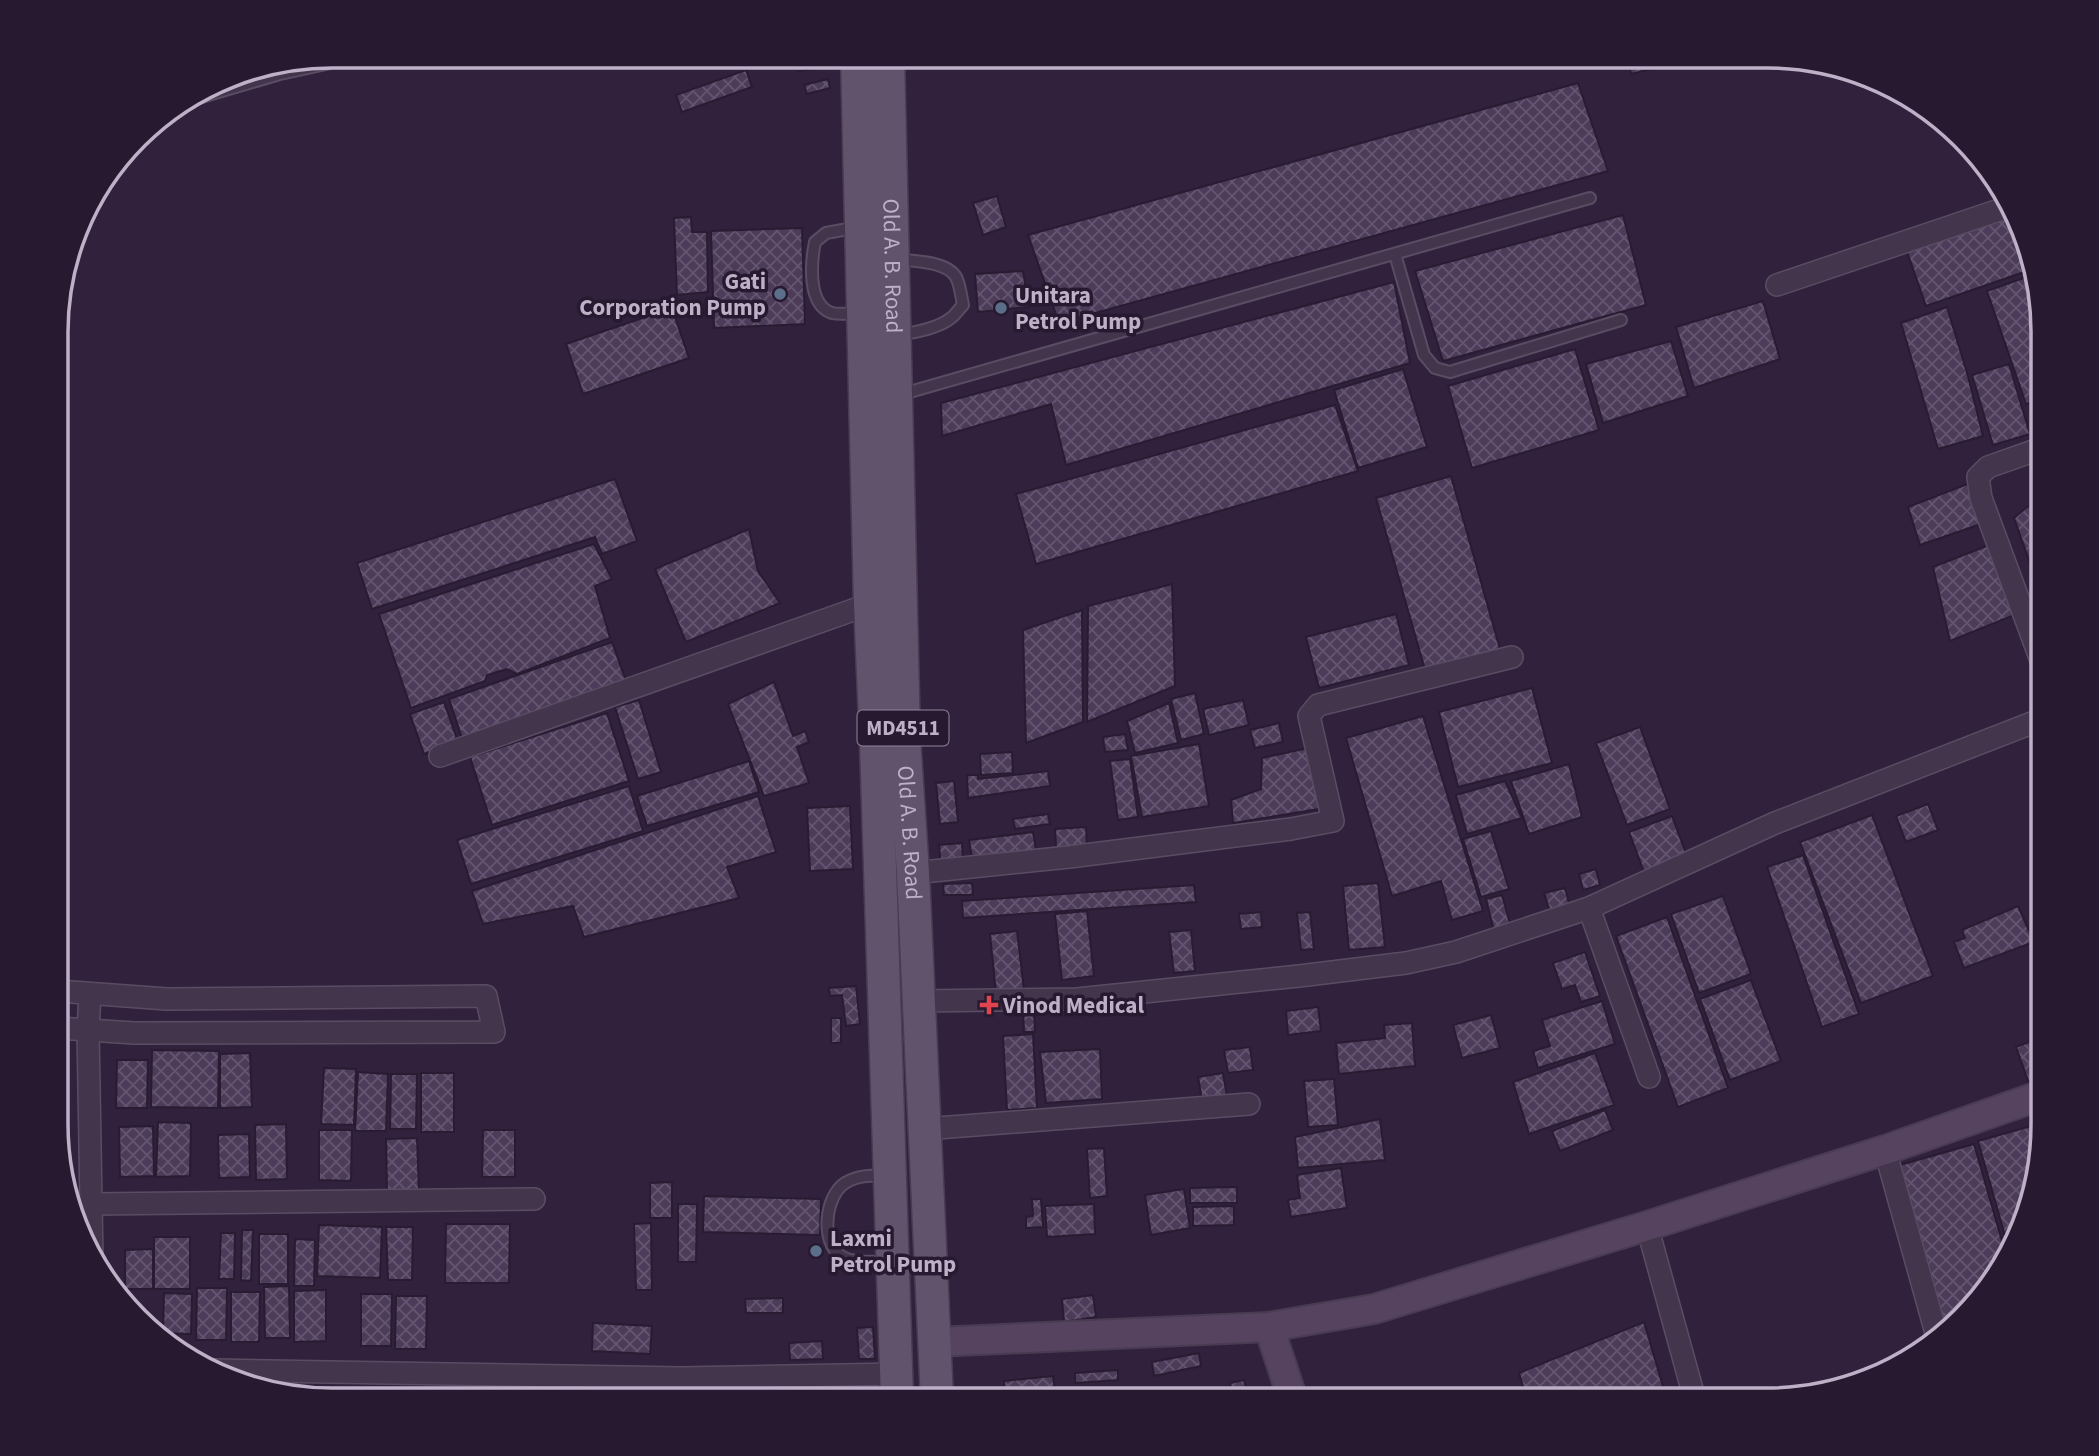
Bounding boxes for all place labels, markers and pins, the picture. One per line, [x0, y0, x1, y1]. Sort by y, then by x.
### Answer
place label: Gati Corporation Pump [579, 265, 766, 324]
place label: Unitara Petrol Pump [1015, 279, 1141, 338]
marker: Gati Corporation Pump [772, 286, 788, 302]
marker: Unitara Petrol Pump [993, 300, 1009, 316]
place label: Vinod Medical [1002, 989, 1144, 1022]
marker: Vinod Medical [981, 997, 997, 1013]
place label: Laxmi Petrol Pump [830, 1222, 956, 1281]
marker: Laxmi Petrol Pump [808, 1243, 824, 1259]

